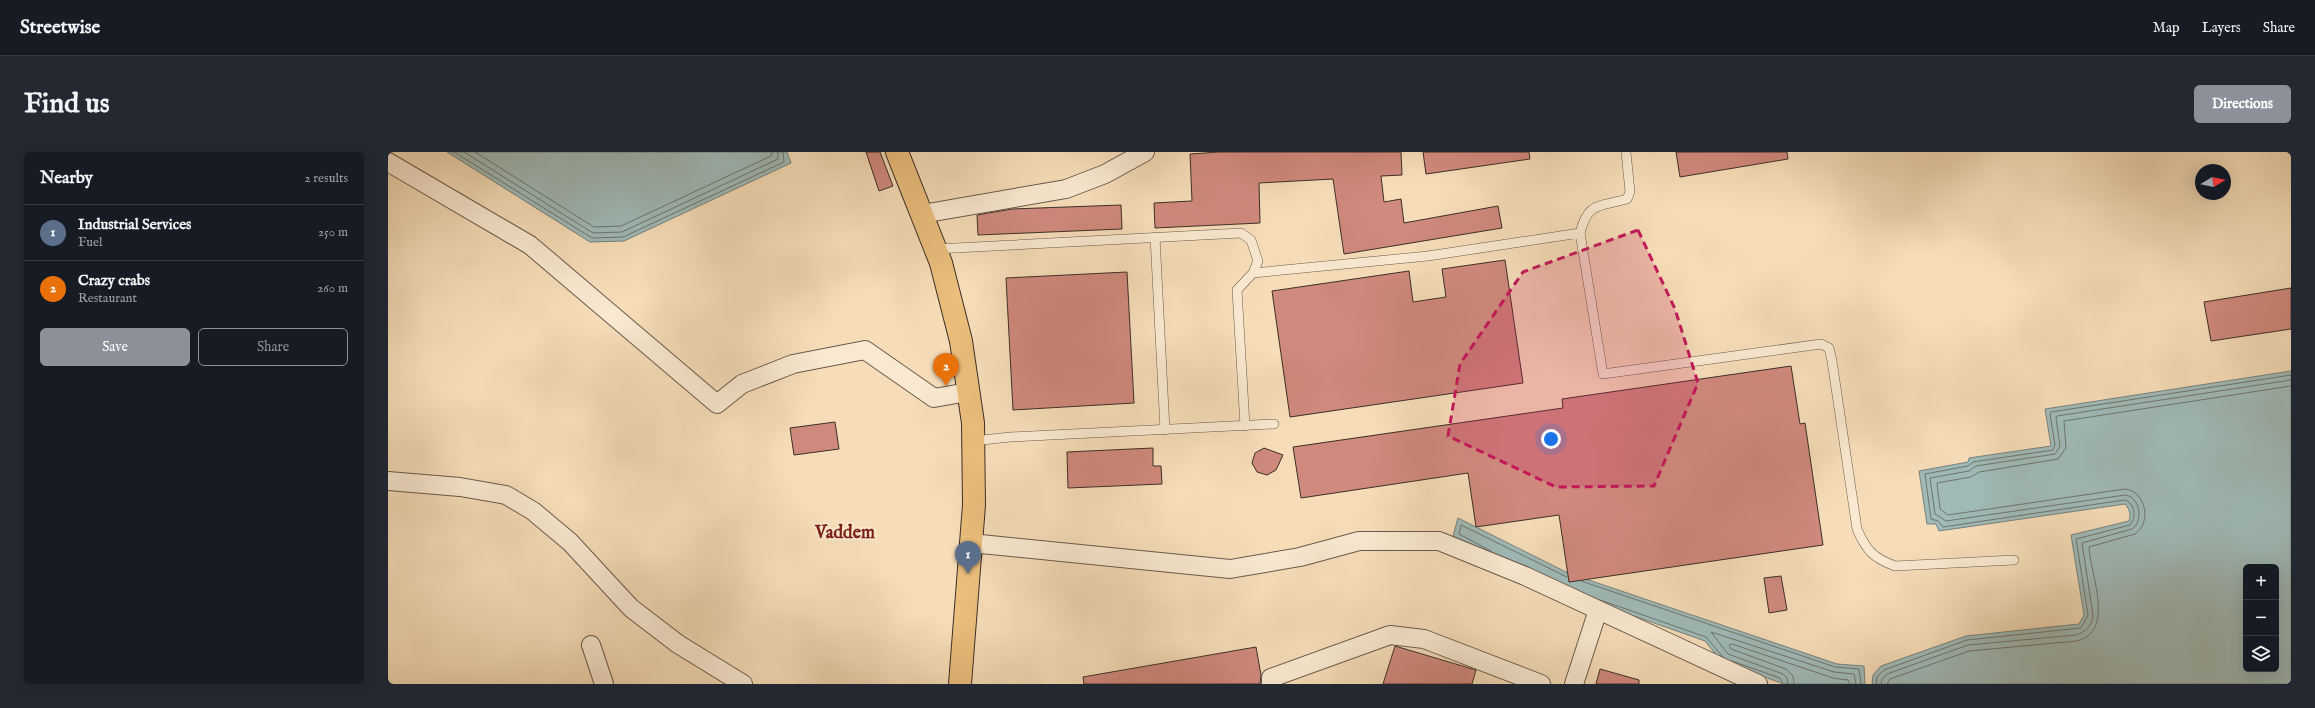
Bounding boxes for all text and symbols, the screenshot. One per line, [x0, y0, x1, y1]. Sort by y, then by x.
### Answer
text: Streetwise [20, 16, 100, 40]
text: Map [2153, 19, 2180, 37]
text: Layers [2202, 19, 2241, 37]
text: Share [2263, 19, 2295, 37]
button: Directions [2194, 85, 2291, 123]
text: Find us [24, 87, 110, 122]
north arrow [2195, 164, 2231, 200]
text: Nearby [40, 168, 93, 189]
text: 2 results [304, 170, 348, 187]
text: Industrial Services [78, 215, 191, 234]
text: 1 [51, 224, 55, 241]
text: 250 m [318, 224, 348, 241]
text: Fuel [78, 234, 102, 251]
text: Crazy crabs [78, 271, 150, 290]
text: 2 [50, 280, 56, 297]
text: 260 m [317, 280, 348, 297]
text: Restaurant [78, 290, 137, 307]
button: Save [40, 328, 190, 366]
button: Share [198, 328, 348, 366]
pin: 2 [933, 353, 959, 386]
your location [1541, 429, 1561, 449]
district label: Vaddem [814, 522, 875, 545]
pin: 1 [955, 541, 981, 574]
map controls [2243, 564, 2279, 672]
button: + [2243, 564, 2279, 600]
button: − [2243, 600, 2279, 636]
button: layers [2243, 636, 2279, 672]

